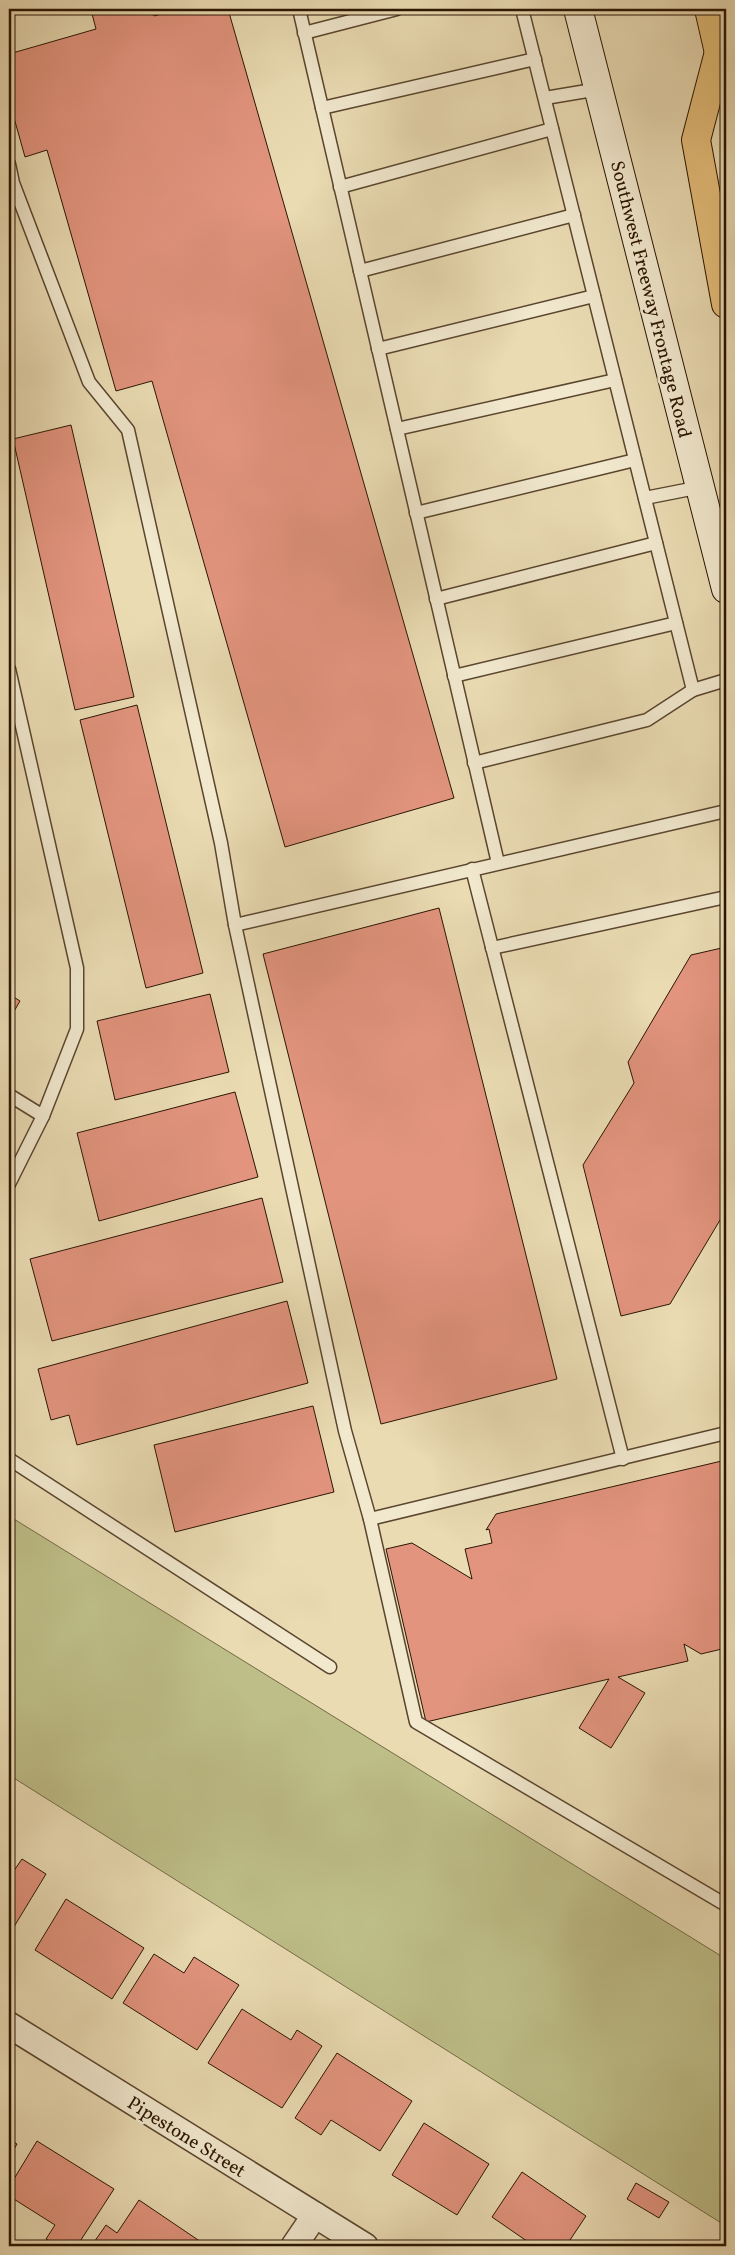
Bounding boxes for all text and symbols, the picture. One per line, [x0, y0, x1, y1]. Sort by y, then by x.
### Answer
street label: Southwest Freeway Frontage Road [603, 158, 697, 441]
street label: Pipestone Street [122, 2091, 250, 2185]

